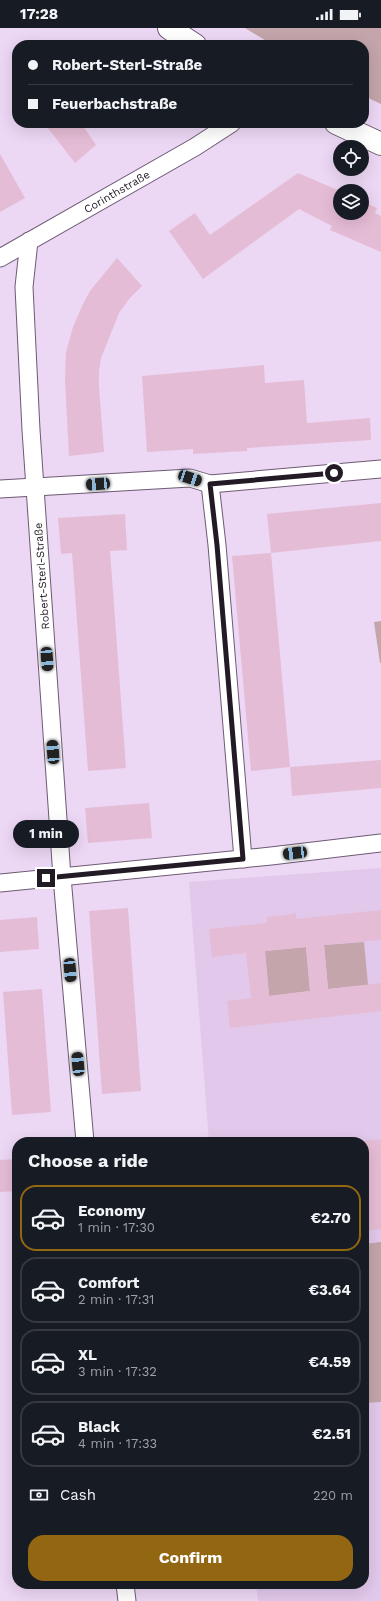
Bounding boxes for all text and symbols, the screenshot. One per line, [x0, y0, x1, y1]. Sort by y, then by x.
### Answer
text: 17:28 [20, 5, 58, 23]
text: Robert-Sterl-Straße [52, 56, 202, 74]
text: Feuerbachstraße [52, 95, 177, 113]
map controls [333, 140, 369, 220]
button: locate [333, 140, 369, 176]
street label: Corinthstraße [82, 168, 152, 216]
button: layers [333, 184, 369, 220]
route start [325, 464, 343, 482]
car [177, 469, 203, 487]
car [86, 477, 110, 491]
street label: Robert-Sterl-Straße [32, 522, 52, 630]
car [40, 647, 54, 671]
car [46, 740, 60, 764]
callout: 1 min [13, 820, 79, 848]
text: 1 min [29, 826, 63, 841]
car [282, 846, 308, 860]
route end [37, 869, 55, 887]
car [63, 958, 77, 982]
car [71, 1052, 85, 1076]
text: Choose a ride [28, 1150, 148, 1171]
icon: car [30, 1200, 66, 1236]
text: Economy [78, 1202, 145, 1220]
text: €2.70 [310, 1209, 351, 1227]
text: 1 min · 17:30 [78, 1220, 155, 1235]
icon: car [30, 1272, 66, 1308]
text: Comfort [78, 1274, 139, 1292]
text: €3.64 [308, 1281, 351, 1299]
text: 2 min · 17:31 [78, 1292, 154, 1307]
icon: car [30, 1344, 66, 1380]
text: XL [78, 1346, 97, 1364]
text: €4.59 [309, 1353, 351, 1371]
text: 3 min · 17:32 [78, 1364, 157, 1379]
icon: car [30, 1416, 66, 1452]
text: Black [78, 1418, 120, 1436]
text: €2.51 [312, 1425, 351, 1443]
text: 4 min · 17:33 [78, 1436, 157, 1451]
icon: cash [28, 1484, 50, 1506]
text: Cash [60, 1486, 96, 1504]
text: 220 m [313, 1488, 353, 1503]
button: Confirm [28, 1535, 353, 1581]

